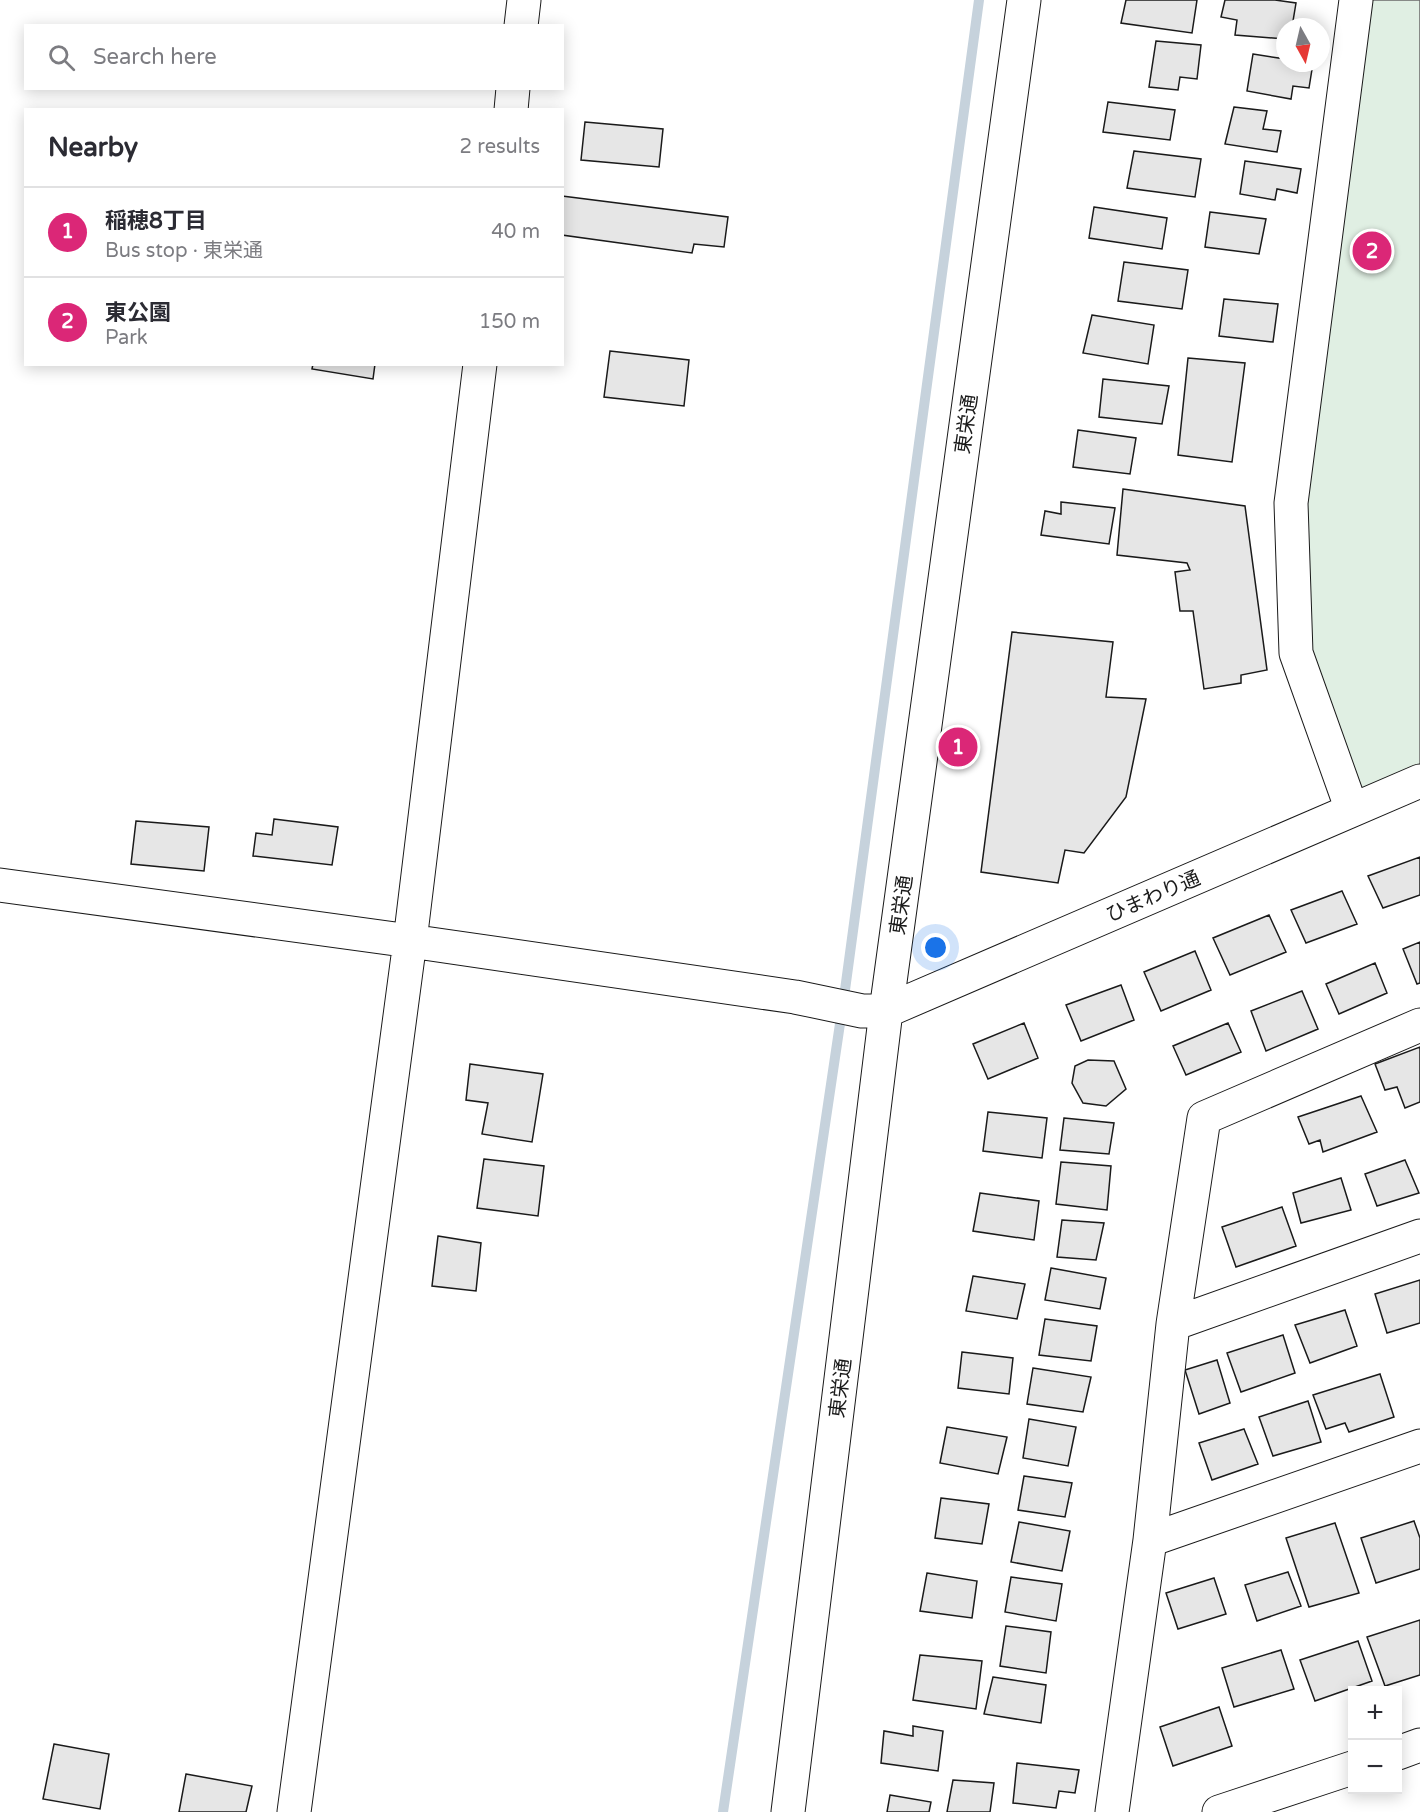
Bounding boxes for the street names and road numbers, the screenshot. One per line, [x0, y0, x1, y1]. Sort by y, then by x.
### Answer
street label: 東栄通 [951, 393, 983, 456]
street label: ひまわり通 [1103, 866, 1204, 928]
street label: 東栄通 [886, 874, 918, 937]
street label: 東栄通 [825, 1357, 857, 1419]

